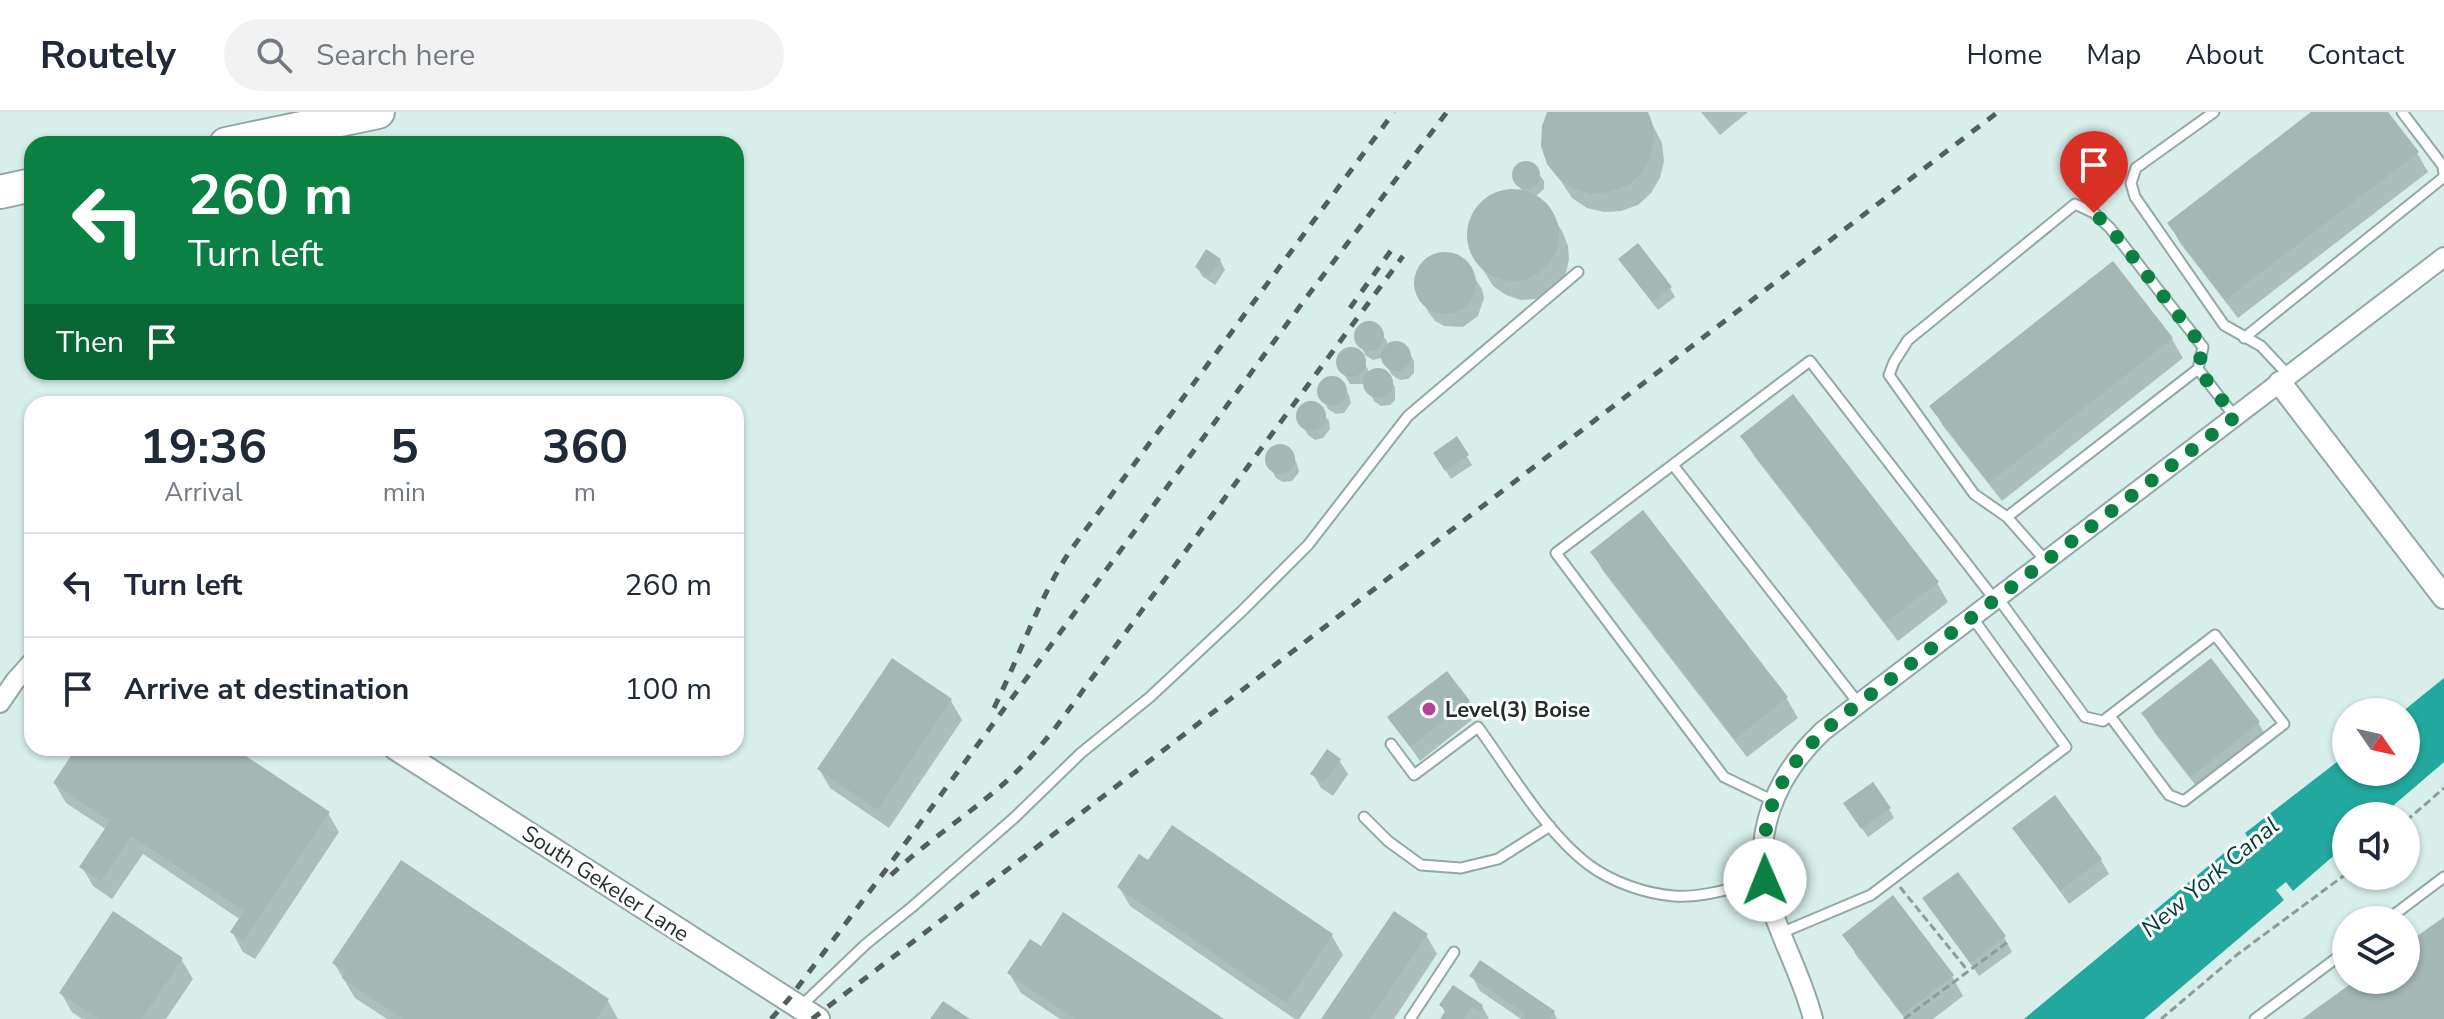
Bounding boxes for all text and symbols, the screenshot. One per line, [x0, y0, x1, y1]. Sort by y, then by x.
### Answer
search box [224, 19, 784, 91]
text: Routely [40, 30, 176, 81]
icon: search [252, 33, 296, 77]
text: Search here [316, 35, 475, 76]
text: Home [1967, 36, 2042, 74]
text: Map [2086, 36, 2141, 74]
text: About [2185, 36, 2263, 74]
text: Contact [2307, 36, 2404, 74]
pin [2060, 131, 2128, 213]
icon: arrive [2072, 143, 2116, 187]
text: 260 m [188, 157, 353, 234]
icon: left [56, 168, 160, 272]
text: Turn left [188, 230, 323, 279]
icon: arrive [140, 320, 184, 364]
text: Then [56, 322, 124, 363]
text: 19:36 [140, 414, 267, 480]
text: 5 [390, 414, 419, 480]
text: 360 [542, 414, 628, 480]
text: Arrival [164, 475, 243, 510]
text: min [383, 475, 426, 510]
text: m [574, 475, 596, 510]
icon: left [56, 563, 100, 607]
text: Turn left [124, 565, 242, 606]
text: 260 m [625, 565, 712, 606]
icon: arrive [56, 667, 100, 711]
text: Arrive at destination [124, 669, 409, 710]
text: 100 m [625, 669, 712, 710]
place label: Level(3) Boise [1445, 695, 1590, 725]
north arrow [2332, 698, 2420, 786]
map controls [2332, 698, 2420, 994]
marker: Level(3) Boise [1420, 700, 1438, 718]
button: sound [2332, 802, 2420, 890]
water label: New York Canal [2134, 810, 2286, 944]
street label: South Gekeler Lane [516, 819, 695, 949]
position arrow [1723, 838, 1807, 922]
button: layers [2332, 906, 2420, 994]

